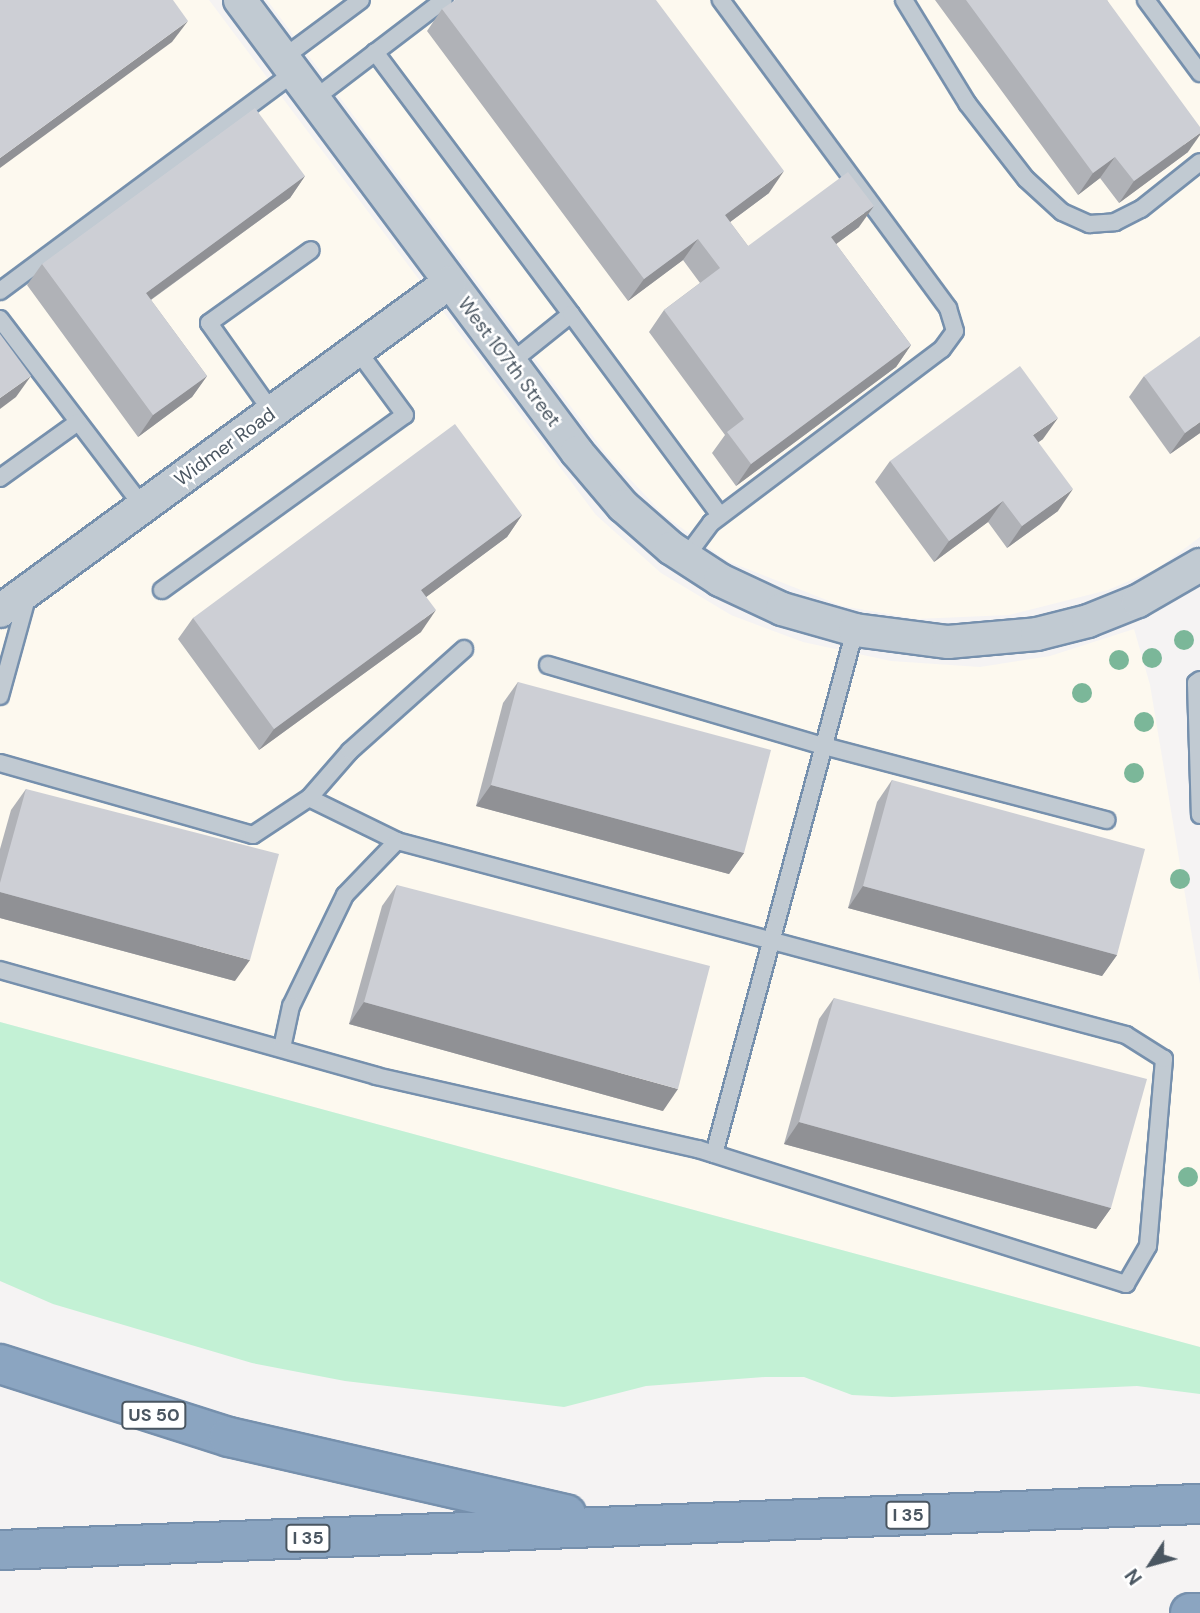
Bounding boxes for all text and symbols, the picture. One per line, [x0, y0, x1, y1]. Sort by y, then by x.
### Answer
street label: West 107th Street [453, 293, 565, 431]
street label: Widmer Road [170, 403, 280, 491]
road number: US 50 [121, 1400, 187, 1430]
road number: I 35 [885, 1500, 931, 1530]
road number: I 35 [285, 1524, 331, 1553]
north arrow [1116, 1529, 1186, 1599]
text: N [1119, 1564, 1148, 1590]

